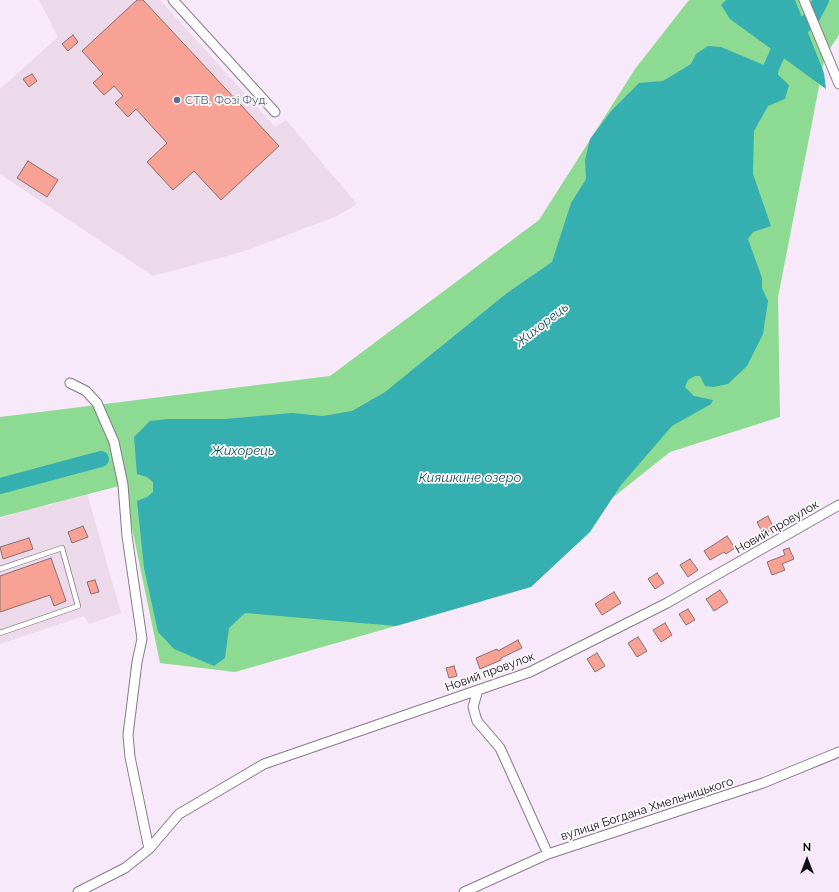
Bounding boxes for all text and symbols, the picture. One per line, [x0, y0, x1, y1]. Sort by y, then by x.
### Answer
place label: СТВ, Фозі Фуд. [185, 93, 268, 107]
marker: СТВ, Фозі Фуд. [172, 95, 182, 105]
water label: Жихорець [512, 299, 572, 351]
water label: Жихорець [211, 443, 275, 459]
water label: Кияшкине озеро [419, 470, 521, 486]
street label: Новий провулок [733, 497, 821, 557]
street label: Новий провулок [443, 649, 537, 695]
street label: вулиця Богдана Хмельницького [559, 774, 735, 844]
north arrow [787, 840, 827, 880]
text: N [803, 841, 811, 854]

